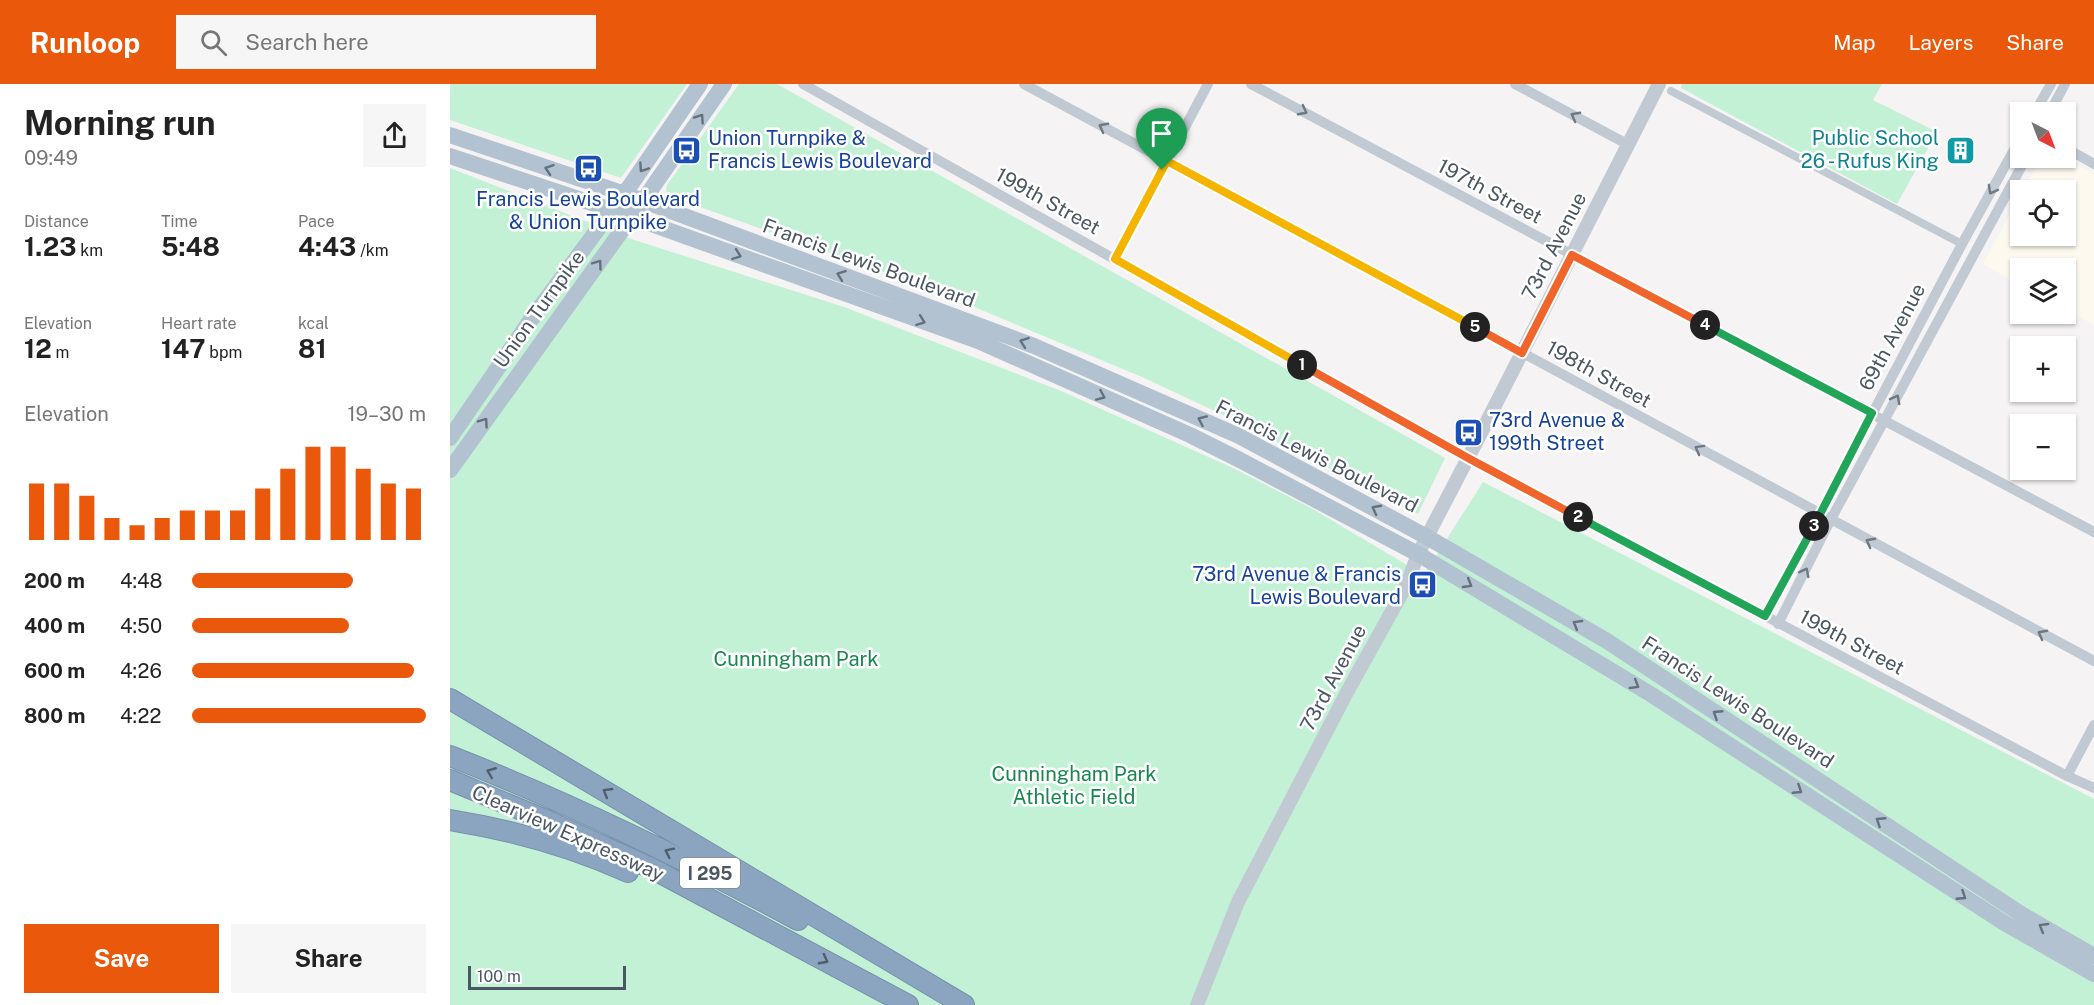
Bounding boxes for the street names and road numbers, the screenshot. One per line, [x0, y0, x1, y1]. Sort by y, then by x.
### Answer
street label: 197th Street [1434, 153, 1546, 229]
street label: 199th Street [992, 162, 1104, 240]
street label: 73rd Avenue [1517, 188, 1591, 304]
street label: Francis Lewis Boulevard [760, 213, 978, 313]
street label: Union Turnpike [488, 246, 590, 372]
street label: 69th Avenue [1854, 279, 1930, 395]
street label: 198th Street [1542, 335, 1656, 413]
street label: Francis Lewis Boulevard [1212, 394, 1422, 518]
street label: 199th Street [1795, 604, 1909, 680]
street label: 73rd Avenue [1295, 621, 1371, 735]
street label: Francis Lewis Boulevard [1638, 631, 1838, 773]
street label: Clearview Expressway [468, 780, 668, 886]
road number: I 295 [680, 858, 740, 888]

